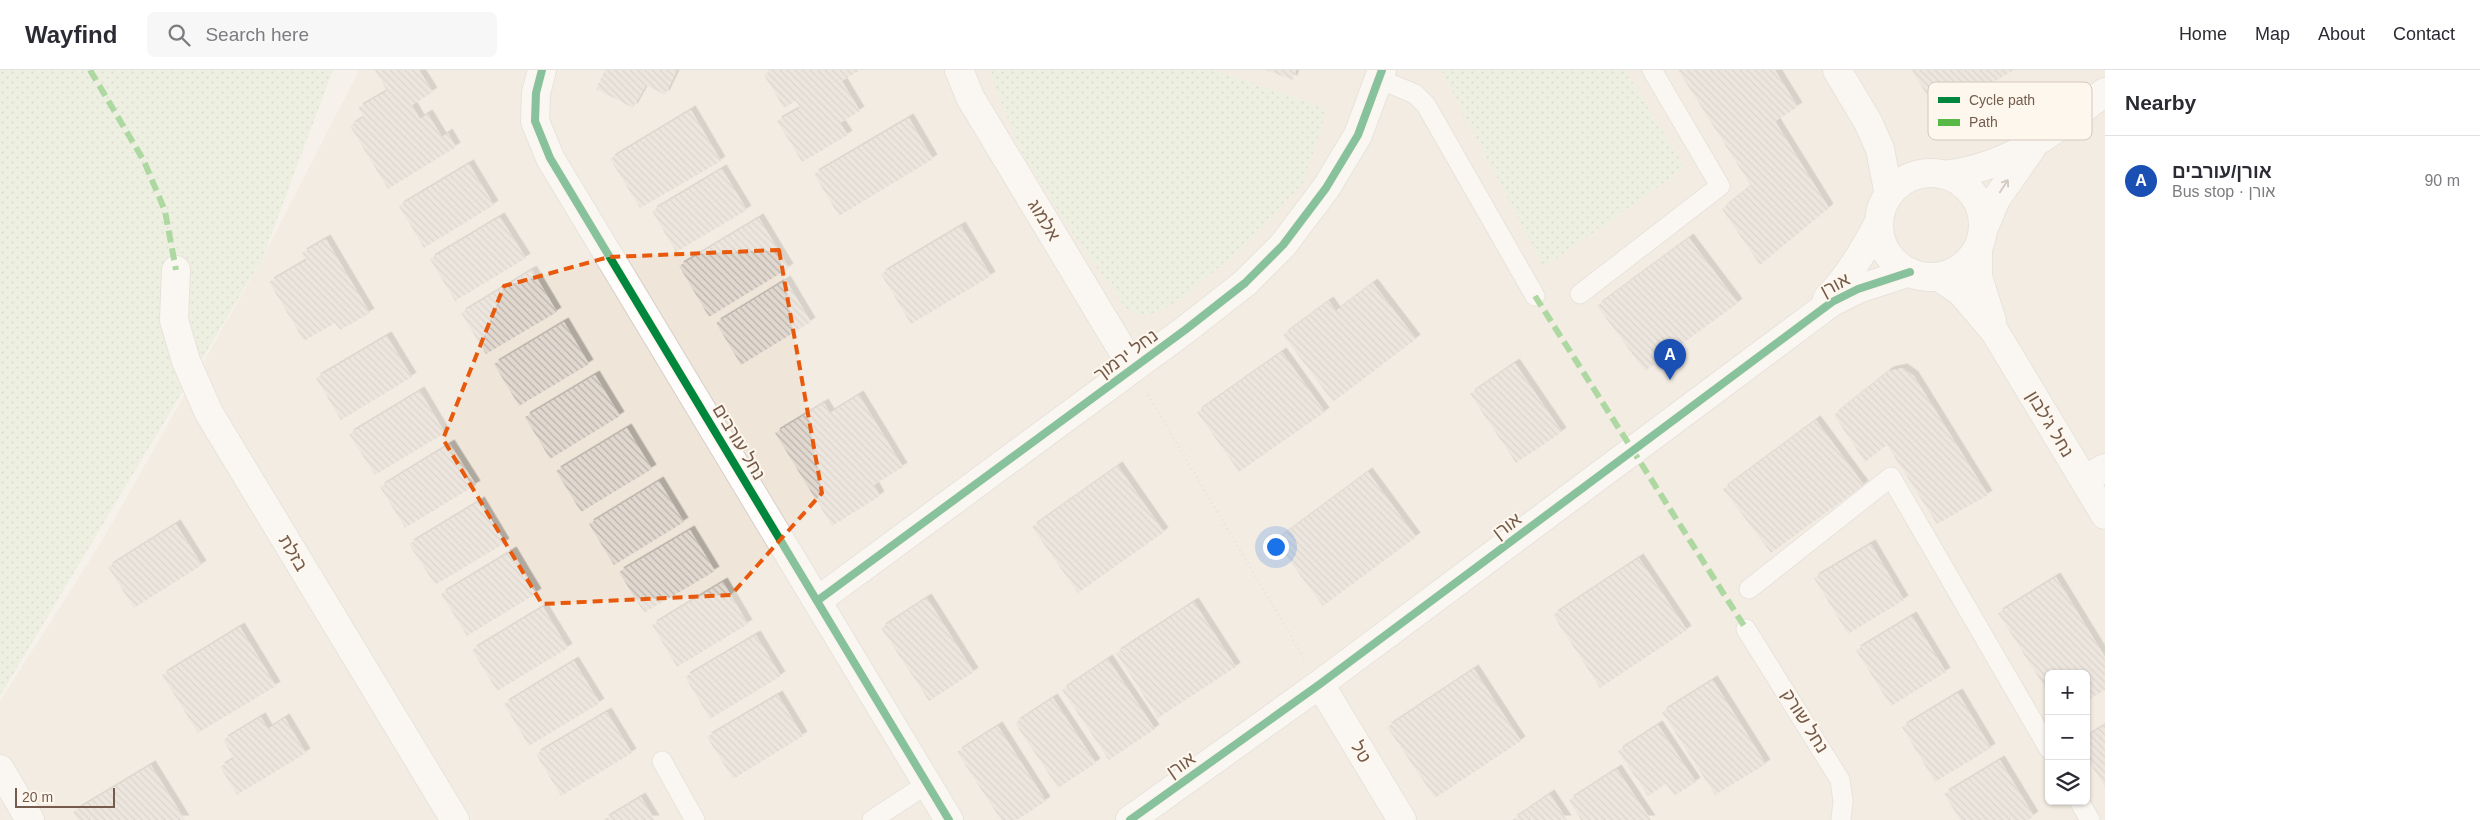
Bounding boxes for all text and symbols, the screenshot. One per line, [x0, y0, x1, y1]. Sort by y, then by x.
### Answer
search box [147, 12, 497, 57]
text: Wayfind [25, 21, 117, 48]
icon: search [165, 21, 193, 49]
text: Search here [205, 24, 309, 45]
text: Home [2179, 24, 2227, 44]
text: Map [2255, 24, 2290, 44]
text: About [2318, 24, 2365, 44]
text: Contact [2393, 24, 2455, 44]
legend [1928, 82, 2092, 140]
text: Nearby [2125, 91, 2196, 114]
text: Cycle path [1969, 92, 2035, 108]
text: Path [1969, 114, 1998, 130]
text: אורן/עורבים [2172, 161, 2272, 182]
text: A [2135, 172, 2147, 189]
text: 90 m [2424, 172, 2460, 189]
one-way arrow [1999, 179, 2009, 193]
text: Bus stop · אורן [2172, 183, 2275, 200]
street label: אלמוג [1024, 196, 1064, 245]
street label: אורן [1817, 269, 1854, 301]
street label: נחל ירמוך [1090, 325, 1162, 385]
pin: A [1654, 339, 1686, 380]
street label: נחל ג'לבון [2022, 387, 2078, 461]
street label: נחל עורבים [709, 400, 769, 484]
street label: אורן [1489, 508, 1526, 543]
street label: בזלת [275, 531, 312, 575]
your location [1263, 534, 1289, 560]
map controls [2045, 670, 2090, 805]
button: + [2045, 670, 2090, 715]
street label: נחל שורק [1778, 685, 1832, 757]
button: − [2045, 715, 2090, 760]
street label: טל [1347, 738, 1375, 766]
street label: אורן [1163, 748, 1200, 782]
button: layers [2045, 760, 2090, 805]
scale bar [15, 785, 115, 808]
text: 20 m [22, 789, 53, 805]

